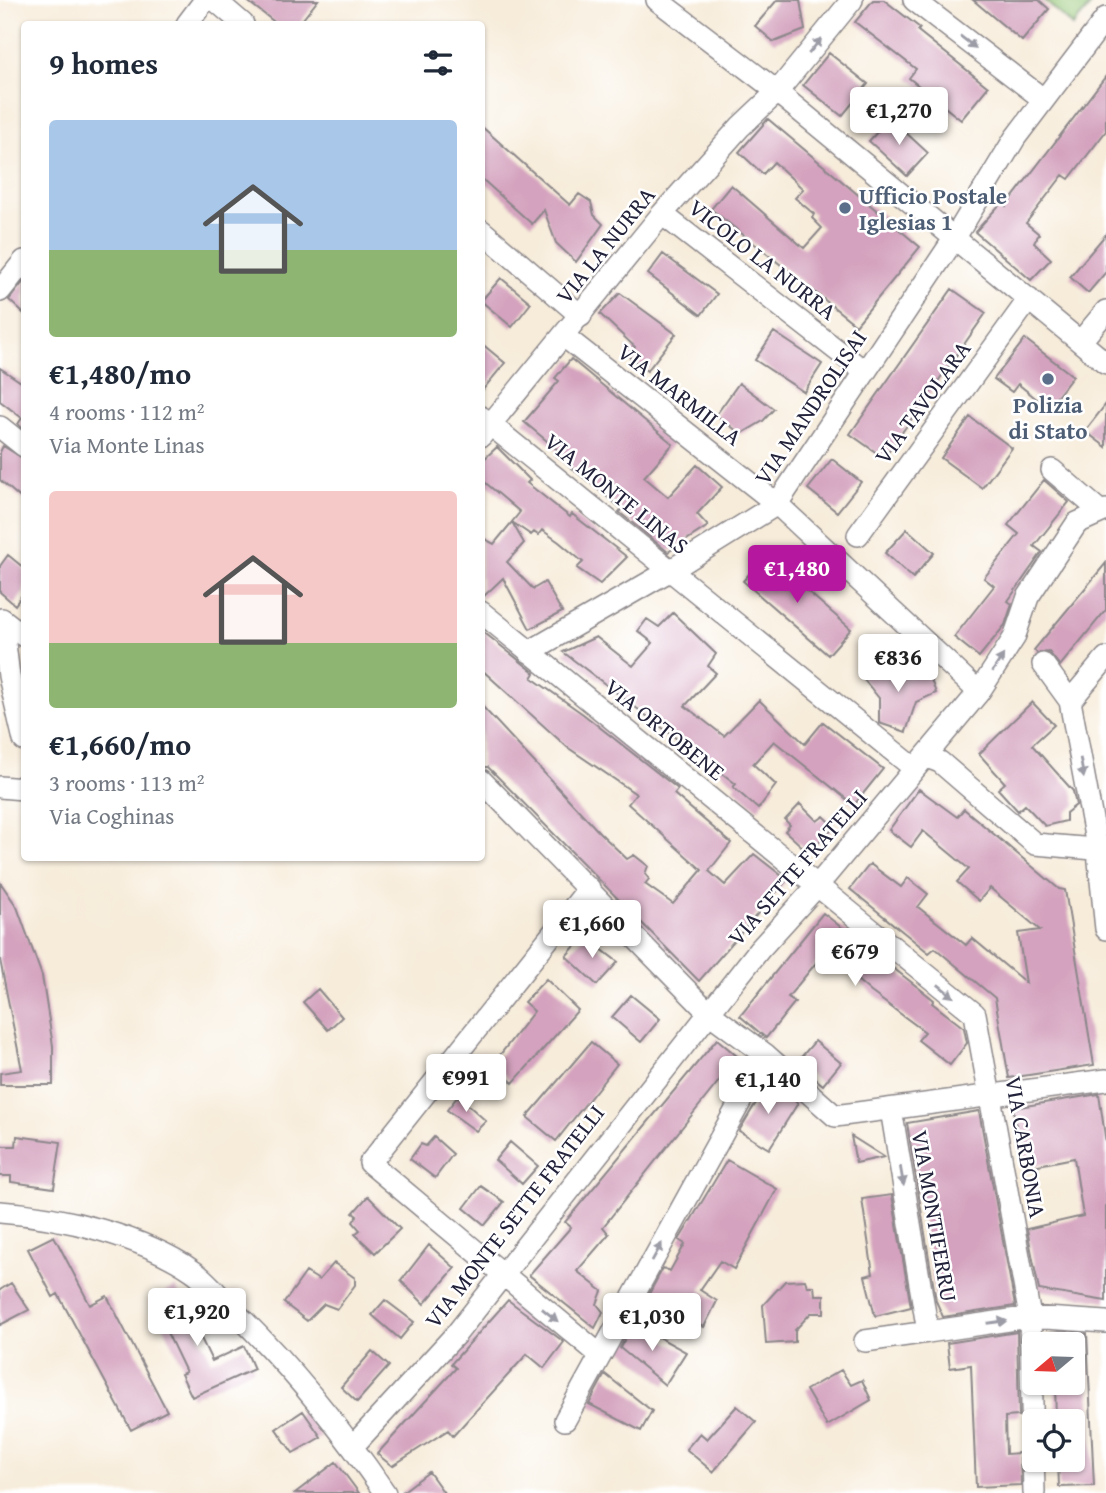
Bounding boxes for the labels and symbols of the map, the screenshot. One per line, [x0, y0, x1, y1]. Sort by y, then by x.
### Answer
one-way arrow [959, 34, 977, 49]
one-way arrow [807, 38, 822, 56]
pin: €1,270 [842, 88, 956, 147]
street label: VIA LA NURRA [547, 179, 663, 311]
place label: Ufficio Postale Iglesias 1 [859, 179, 1007, 238]
street label: VICOLO LA NURRA [682, 191, 844, 327]
marker: Ufficio Postale Iglesias 1 [837, 200, 853, 216]
street label: VIA MANDROLISAI [746, 323, 874, 491]
street label: VIA TAVOLARA [866, 333, 978, 470]
street label: VIA MARMILLA [611, 335, 749, 453]
marker: Polizia di Stato [1040, 371, 1056, 387]
place label: Polizia di Stato [1009, 388, 1087, 447]
street label: VIA MONTE LINAS [538, 424, 696, 562]
pin: €1,480 [740, 546, 854, 605]
pin: €836 [857, 634, 939, 694]
one-way arrow [991, 654, 1004, 673]
street label: VIA ORTOBENE [598, 670, 732, 788]
one-way arrow [1077, 757, 1088, 779]
street label: VIA SETTE FRATELLI [720, 782, 874, 952]
pin: €1,660 [535, 900, 649, 960]
pin: €679 [814, 928, 896, 988]
one-way arrow [937, 983, 955, 998]
pin: €991 [425, 1054, 507, 1114]
pin: €1,140 [711, 1056, 825, 1116]
street label: VIA CARBONIA [997, 1074, 1055, 1220]
street label: VIA MONTE SETTE FRATELLI [416, 1097, 612, 1335]
street label: VIA MONTIFERRU [904, 1128, 966, 1304]
one-way arrow [897, 1165, 908, 1187]
one-way arrow [651, 1242, 663, 1262]
pin: €1,920 [140, 1288, 254, 1348]
pin: €1,030 [595, 1294, 709, 1353]
one-way arrow [541, 1307, 559, 1322]
one-way arrow [986, 1316, 1008, 1327]
north arrow [1022, 1332, 1085, 1395]

